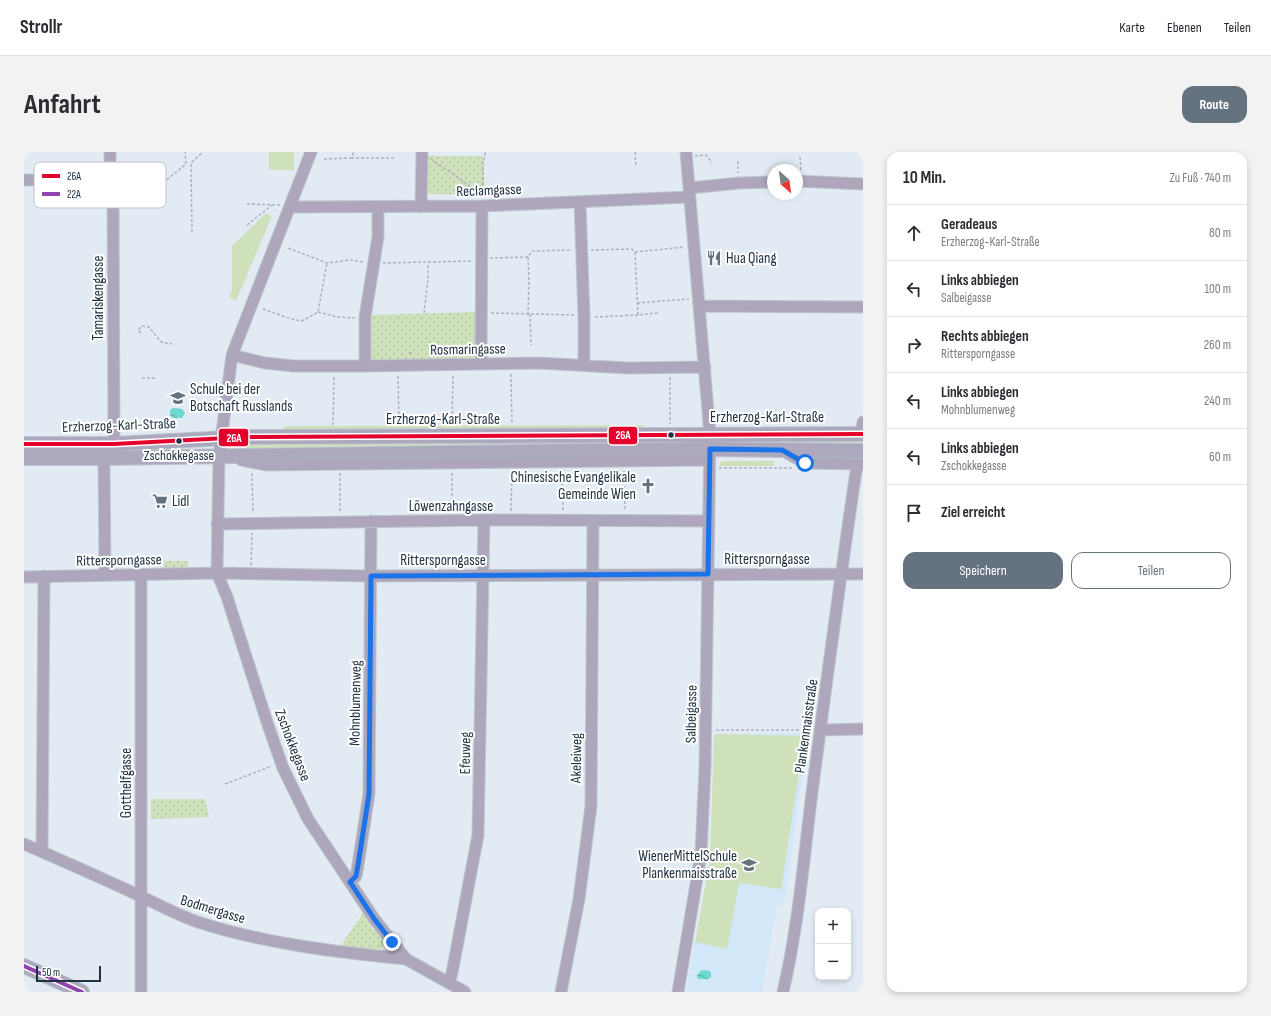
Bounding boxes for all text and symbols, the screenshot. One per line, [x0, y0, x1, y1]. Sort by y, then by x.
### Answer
text: Strollr [20, 16, 62, 39]
text: Karte [1119, 19, 1145, 36]
text: Ebenen [1167, 19, 1202, 36]
text: Teilen [1224, 19, 1251, 36]
button: Route [1182, 86, 1247, 123]
text: Anfahrt [24, 88, 101, 121]
legend [34, 162, 166, 208]
north arrow [767, 164, 803, 200]
text: 10 Min. [903, 168, 946, 188]
text: 26A [67, 170, 81, 183]
text: Zu Fuß · 740 m [1170, 170, 1231, 186]
street label: Reclamgasse [456, 180, 522, 201]
text: 22A [67, 188, 81, 201]
text: Geradeaus [941, 215, 997, 234]
icon: ahead [903, 222, 925, 244]
text: 80 m [1209, 225, 1231, 241]
text: Erzherzog-Karl-Straße [941, 234, 1040, 250]
restaurant icon: Hua Qiang [705, 249, 723, 267]
place label: Hua Qiang [726, 249, 776, 268]
street label: Tamariskengasse [89, 256, 108, 340]
text: Links abbiegen [941, 271, 1019, 290]
icon: left [903, 278, 925, 300]
text: 100 m [1204, 281, 1231, 297]
text: Salbeigasse [941, 290, 991, 306]
text: Rechts abbiegen [941, 327, 1029, 346]
icon: right [903, 334, 925, 356]
text: 260 m [1204, 337, 1231, 353]
street label: Rosmaringasse [430, 339, 506, 360]
text: Rittersporngasse [941, 346, 1015, 362]
place label: Schule bei der Botschaft Russlands [190, 380, 293, 416]
text: Links abbiegen [941, 383, 1019, 402]
school or university icon: Schule bei der Botschaft Russlands [169, 389, 187, 407]
icon: left [903, 390, 925, 412]
text: 240 m [1204, 393, 1231, 409]
text: Mohnblumenweg [941, 402, 1015, 418]
street label: Erzherzog-Karl-Straße [710, 408, 824, 427]
street label: Erzherzog-Karl-Straße [386, 410, 500, 429]
street label: Erzherzog-Karl-Straße [62, 414, 176, 437]
line badge: 26A [608, 426, 638, 445]
line badge: 26A [218, 428, 249, 447]
text: 26A [615, 429, 631, 442]
unlabelled marker [666, 430, 676, 440]
text: 26A [226, 432, 242, 445]
marker: Zschokkegasse [174, 436, 184, 446]
text: Links abbiegen [941, 439, 1019, 458]
icon: left [903, 446, 925, 468]
place label: Zschokkegasse [144, 447, 214, 464]
text: 60 m [1209, 449, 1231, 465]
route start [796, 454, 814, 472]
text: Zschokkegasse [941, 458, 1006, 474]
place label: Chinesische Evangelikale Gemeinde Wien [511, 468, 636, 504]
church icon: Chinesische Evangelikale Gemeinde Wien [639, 477, 657, 495]
supermarket icon: Lidl [151, 492, 169, 510]
place label: Lidl [172, 492, 189, 511]
street label: Löwenzahngasse [409, 497, 493, 516]
icon: arrive [903, 502, 925, 524]
text: Ziel erreicht [941, 503, 1005, 522]
street label: Rittersporngasse [76, 550, 162, 571]
street label: Rittersporngasse [724, 550, 810, 569]
street label: Rittersporngasse [400, 551, 486, 570]
button: Speichern [903, 552, 1063, 589]
button: Teilen [1071, 552, 1231, 589]
street label: Mohnblumenweg [345, 660, 366, 746]
street label: Plankenmaisstraße [790, 678, 823, 774]
street label: Salbeigasse [681, 685, 702, 743]
street label: Zschokkegasse [270, 707, 315, 784]
street label: Efeuweg [456, 731, 475, 775]
street label: Akeleiweg [567, 733, 586, 784]
street label: Gotthelfgasse [117, 748, 136, 818]
place label: WienerMittelSchule Plankenmaisstraße [638, 847, 737, 883]
school or university icon: WienerMittelSchule Plankenmaisstraße [740, 856, 758, 874]
street label: Bodmergasse [178, 891, 248, 928]
map controls [815, 908, 851, 980]
button: + [815, 908, 851, 944]
route end [383, 933, 401, 951]
button: − [815, 944, 851, 980]
scale bar [36, 964, 101, 983]
text: 50 m [42, 966, 60, 979]

